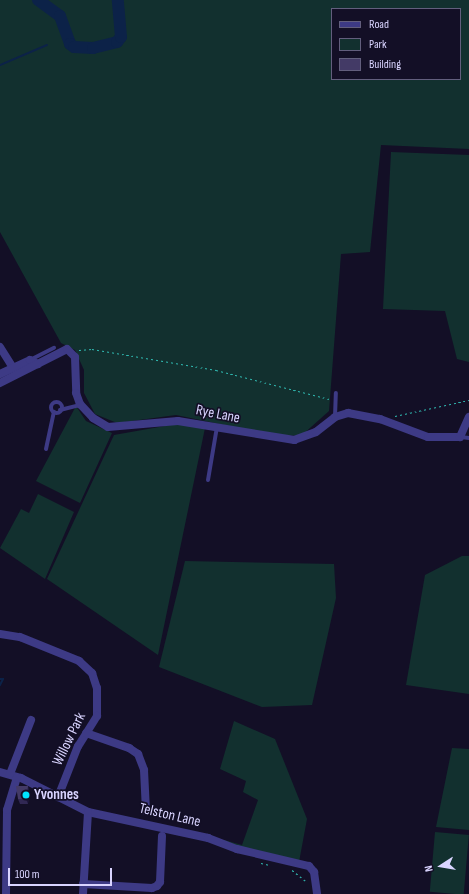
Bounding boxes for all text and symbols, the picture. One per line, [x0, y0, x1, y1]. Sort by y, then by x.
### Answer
legend [331, 8, 461, 80]
text: Road [369, 17, 389, 32]
text: Park [369, 37, 387, 52]
text: Building [369, 57, 401, 72]
street label: Rye Lane [194, 401, 242, 427]
street label: Willow Park [48, 709, 90, 769]
place label: Yvonnes [34, 786, 79, 804]
marker: Yvonnes [21, 790, 31, 800]
street label: Telston Lane [137, 799, 203, 831]
north arrow [421, 846, 461, 886]
scale bar [10, 860, 114, 886]
text: N [422, 864, 436, 873]
text: 100 m [15, 867, 40, 882]

